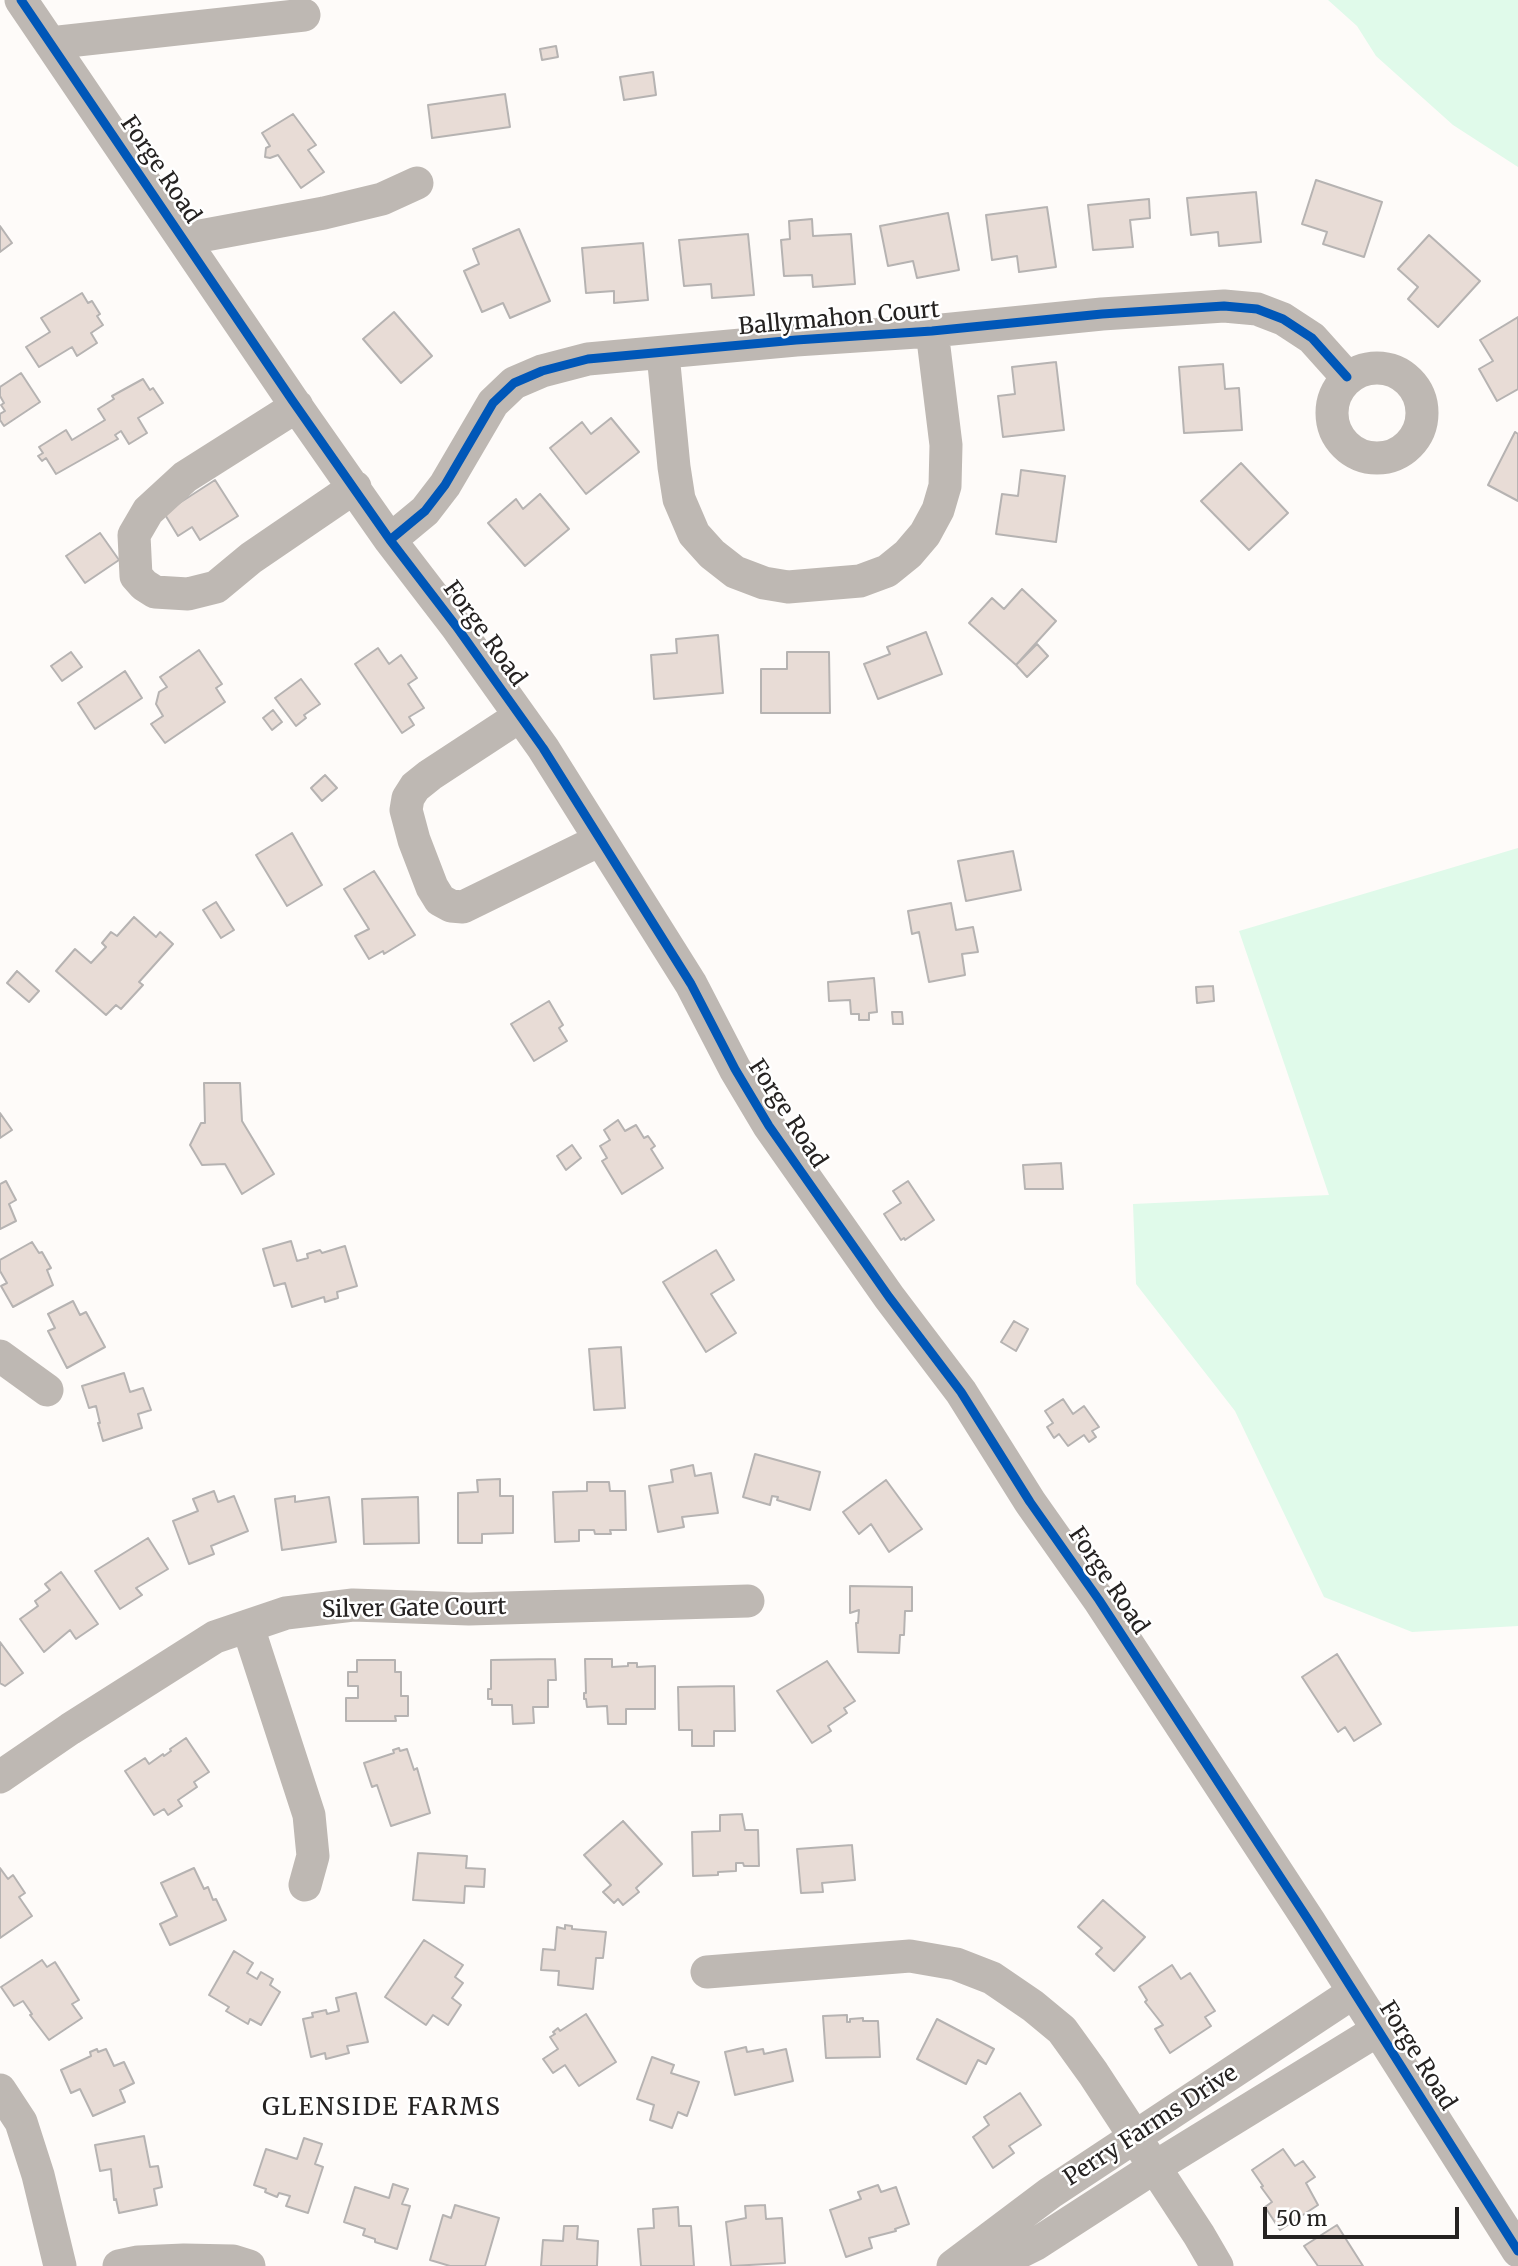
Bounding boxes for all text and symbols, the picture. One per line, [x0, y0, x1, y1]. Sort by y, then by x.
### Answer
street label: Forge Road [114, 111, 206, 229]
street label: Ballymahon Court [737, 296, 941, 342]
street label: Forge Road [437, 576, 531, 692]
street label: Forge Road [742, 1055, 832, 1173]
street label: Forge Road [1062, 1522, 1154, 1640]
street label: Silver Gate Court [321, 1594, 507, 1624]
street label: Forge Road [1373, 1996, 1461, 2116]
street label: Perry Farms Drive [1059, 2060, 1243, 2192]
district label: GLENSIDE FARMS [264, 2094, 500, 2122]
scale bar [1266, 2192, 1462, 2236]
text: 50 m [1276, 2205, 1327, 2232]

